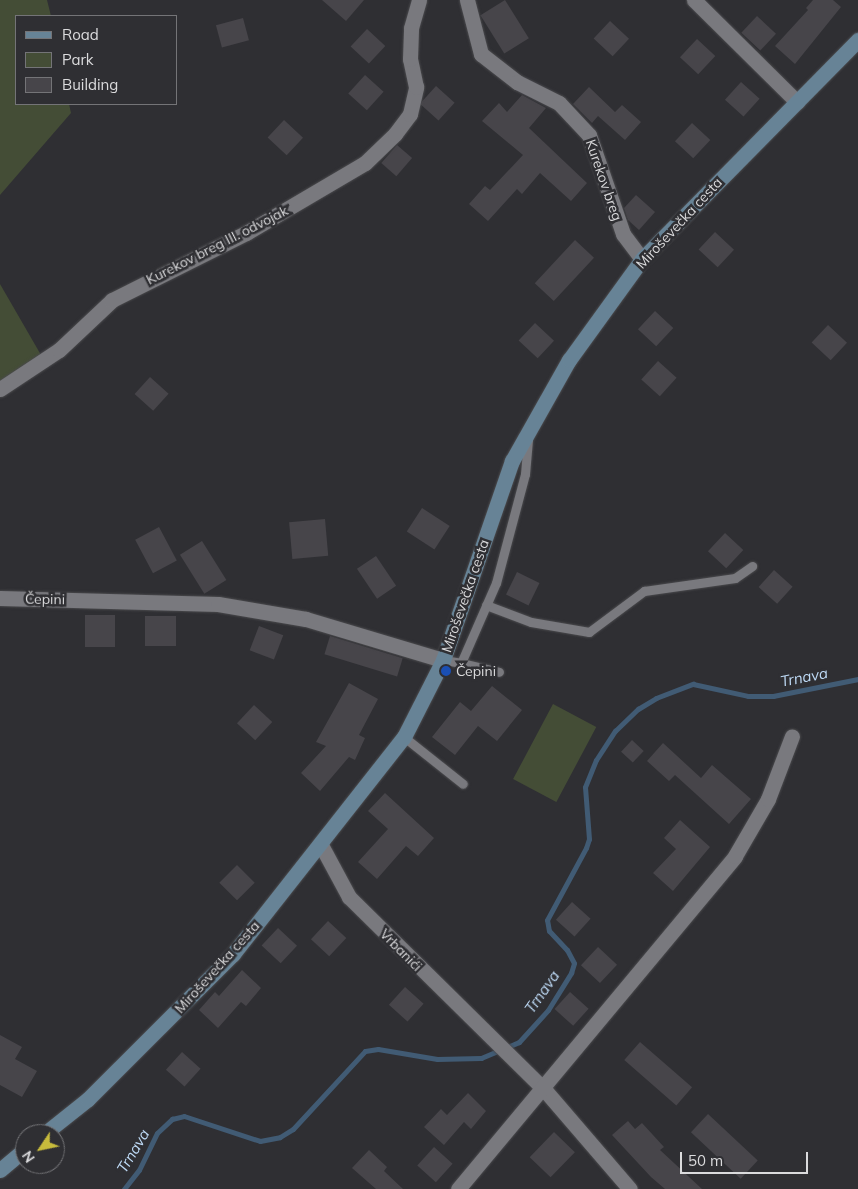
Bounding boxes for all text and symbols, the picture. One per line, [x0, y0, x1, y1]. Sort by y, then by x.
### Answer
legend [15, 15, 178, 105]
text: Road [62, 25, 99, 44]
text: Park [62, 50, 94, 69]
text: Building [62, 75, 118, 94]
street label: Kurekov breg [582, 137, 626, 223]
street label: Miroševečka cesta [632, 174, 726, 272]
street label: Kurekov breg III. odvojak [143, 202, 291, 288]
street label: Miroševečka cesta [438, 537, 492, 655]
street label: Čepini [25, 590, 65, 608]
place label: Čepini [456, 663, 496, 679]
water label: Trnava [779, 664, 829, 690]
marker: Čepini [440, 665, 452, 677]
street label: Miroševečka cesta [171, 917, 263, 1017]
street label: Vrbanići [376, 925, 426, 975]
water label: Trnava [521, 967, 563, 1017]
north arrow [15, 1124, 65, 1174]
water label: Trnava [113, 1126, 153, 1176]
scale bar [683, 1142, 810, 1174]
text: N [18, 1147, 39, 1166]
text: 50 m [688, 1151, 723, 1170]

